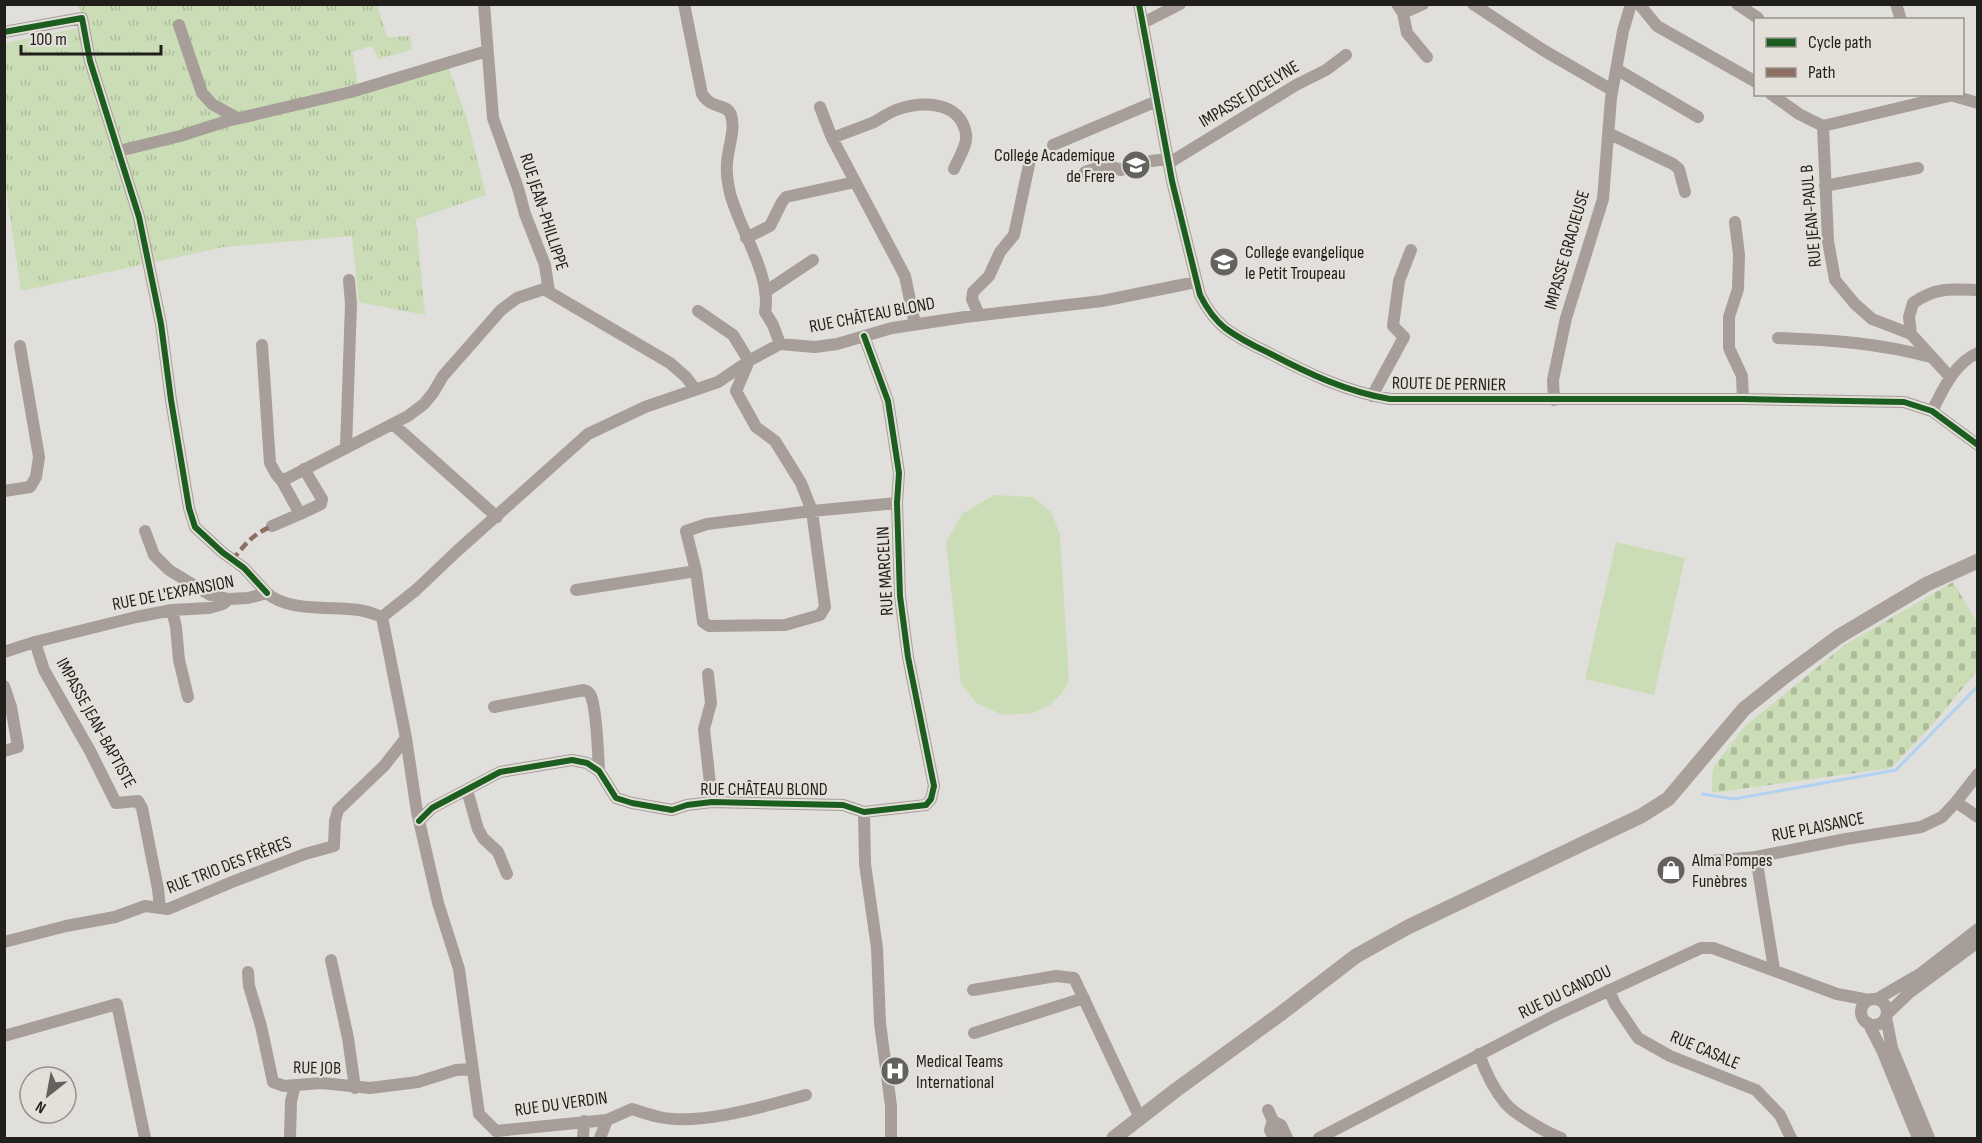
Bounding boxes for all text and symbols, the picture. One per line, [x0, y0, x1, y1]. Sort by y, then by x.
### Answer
scale bar [21, 18, 160, 56]
legend [1754, 18, 1964, 96]
text: 100 m [30, 29, 67, 50]
text: Cycle path [1808, 32, 1872, 53]
street label: IMPASSE JOCELYNE [1195, 56, 1303, 132]
text: Path [1808, 62, 1836, 83]
place label: College Academique de Frere [994, 145, 1115, 187]
school or university icon: College Academique de Frere [1120, 149, 1152, 181]
street label: RUE JEAN-PHILLIPPE [515, 151, 573, 273]
street label: RUE JEAN-PAUL B [1796, 164, 1826, 268]
street label: IMPASSE GRACIEUSE [1540, 188, 1594, 312]
place label: College evangelique le Petit Troupeau [1245, 242, 1364, 284]
school or university icon: College evangelique le Petit Troupeau [1208, 246, 1240, 278]
street label: RUE CHÂTEAU BLOND [807, 293, 937, 337]
street label: ROUTE DE PERNIER [1392, 373, 1506, 395]
street label: RUE MARCELIN [872, 526, 898, 616]
street label: RUE DE L'EXPANSION [110, 571, 236, 615]
street label: IMPASSE JEAN-BAPTISTE [52, 654, 140, 792]
street label: RUE CHÂTEAU BLOND [700, 779, 828, 800]
street label: RUE PLAISANCE [1770, 808, 1866, 846]
street label: RUE TRIO DES FRÈRES [164, 832, 294, 898]
place label: Alma Pompes Funèbres [1691, 850, 1772, 892]
shop icon: Alma Pompes Funèbres [1655, 854, 1687, 886]
street label: RUE DU CANDOU [1515, 961, 1615, 1023]
street label: RUE CASALE [1667, 1026, 1743, 1074]
place label: Medical Teams International [916, 1051, 1003, 1093]
hospital icon: Medical Teams International [879, 1055, 911, 1087]
street label: RUE JOB [293, 1057, 341, 1079]
north arrow [18, 1065, 78, 1125]
street label: RUE DU VERDIN [513, 1087, 609, 1121]
text: N [32, 1096, 50, 1117]

